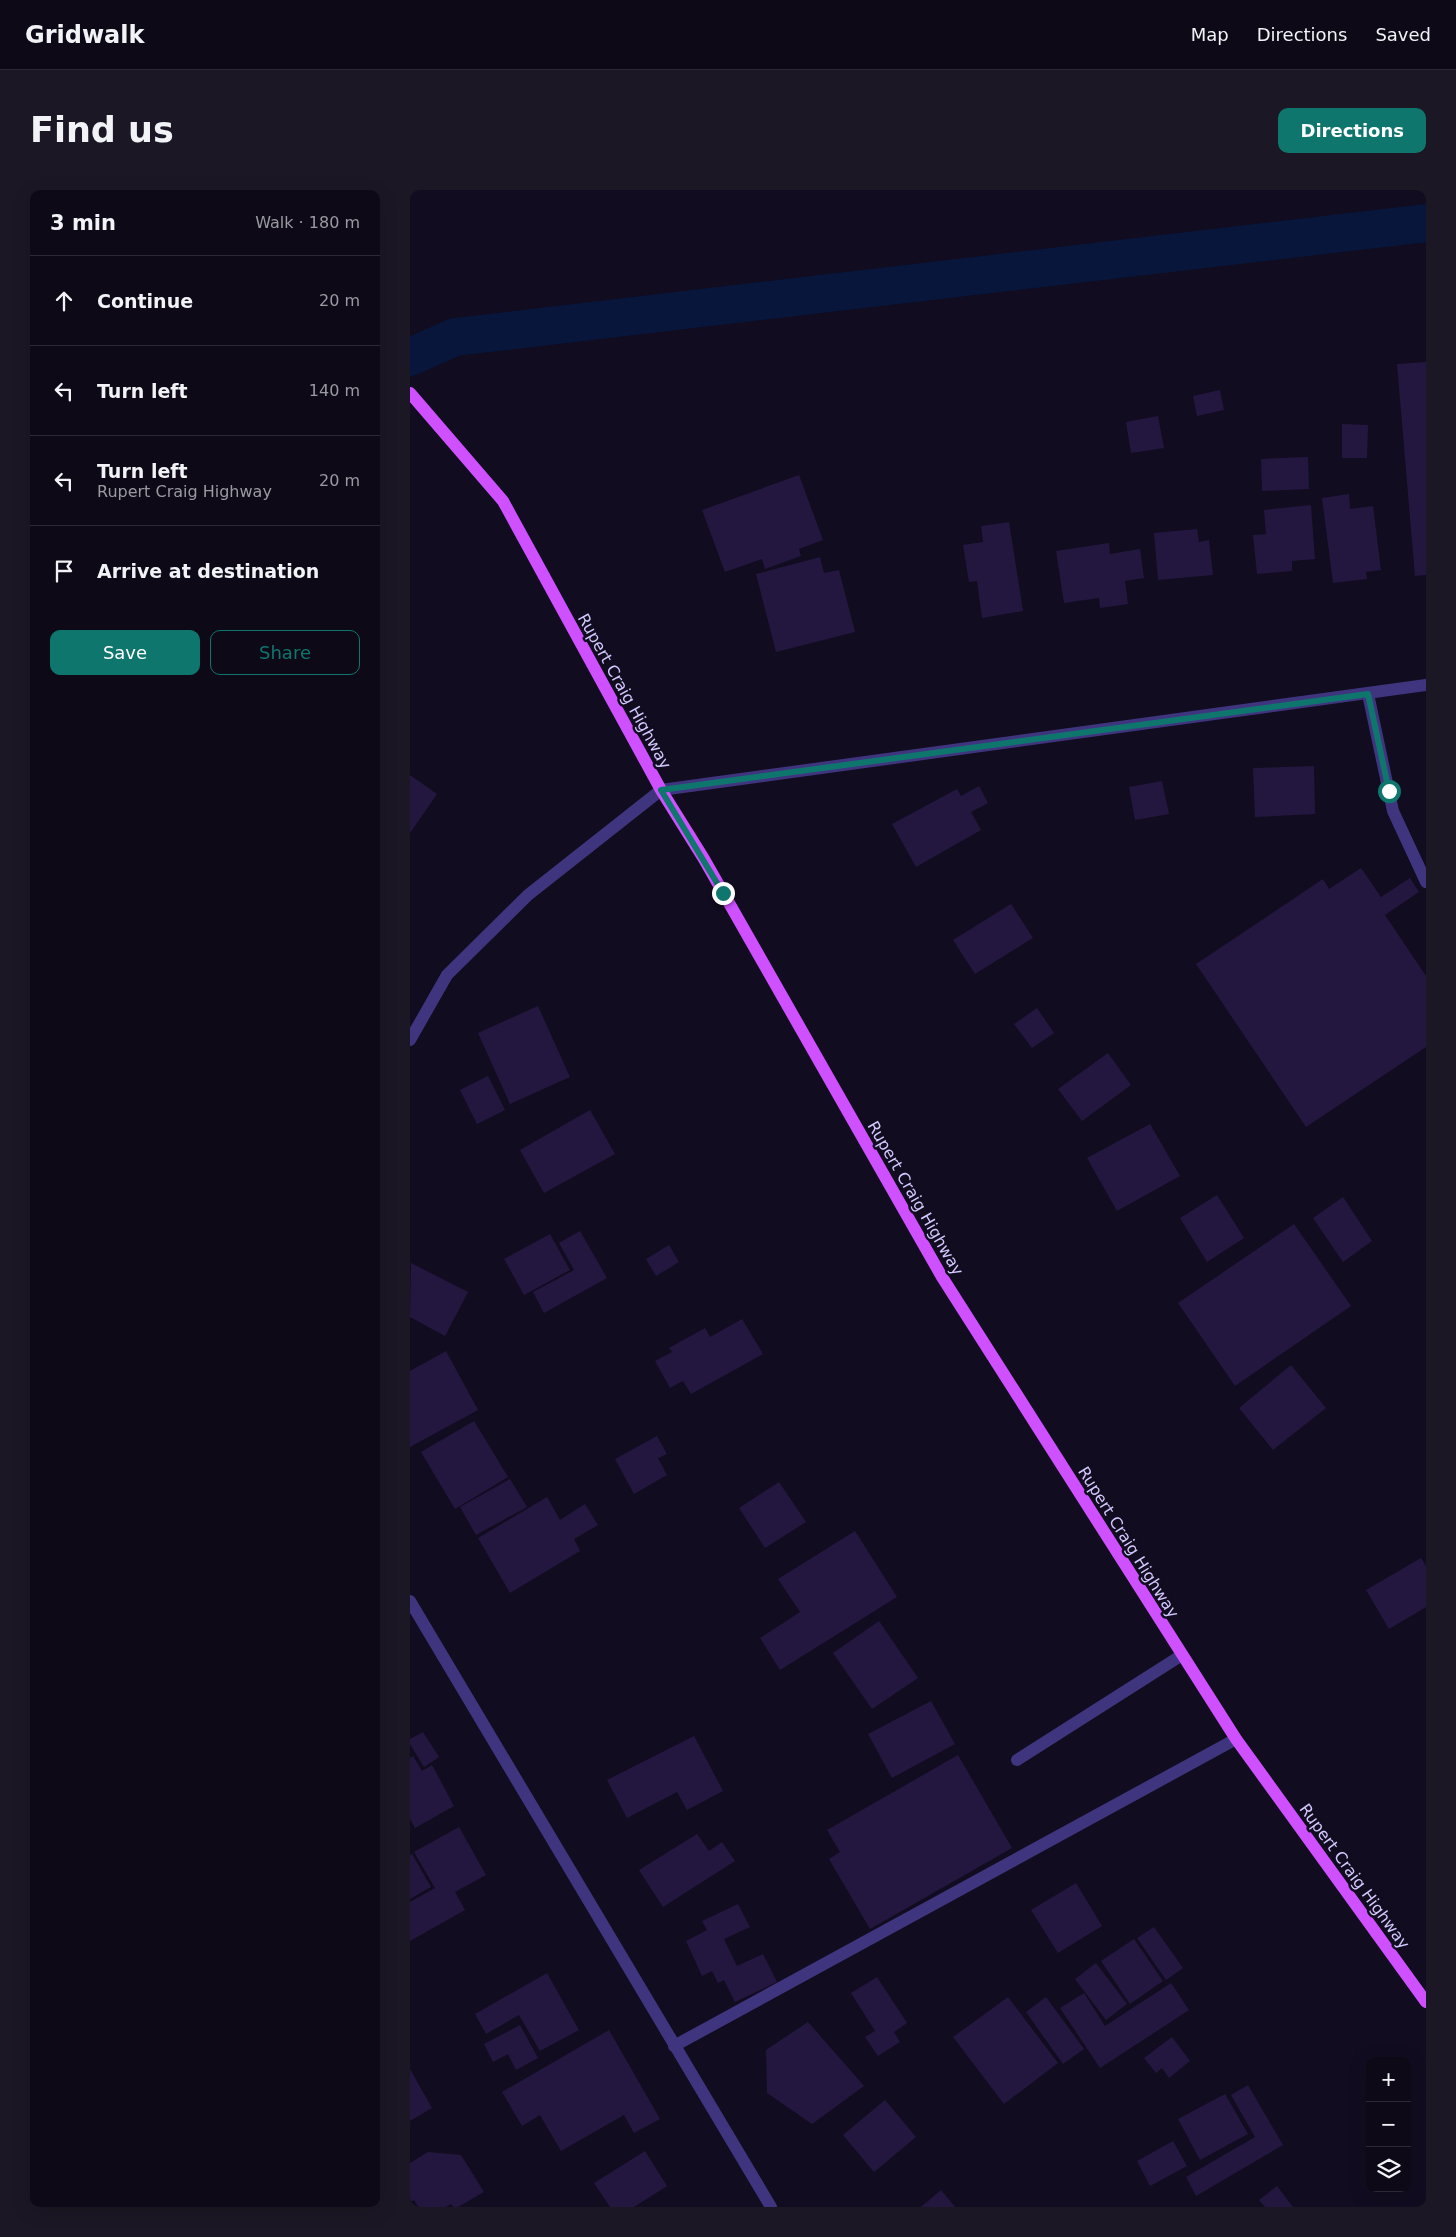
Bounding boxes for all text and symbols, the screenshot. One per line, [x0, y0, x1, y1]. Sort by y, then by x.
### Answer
text: Gridwalk [25, 21, 145, 49]
text: Map [1191, 24, 1229, 45]
text: Directions [1257, 24, 1347, 45]
text: Saved [1375, 24, 1431, 45]
button: Directions [1278, 108, 1426, 153]
text: Find us [30, 110, 174, 150]
text: 3 min [50, 211, 116, 235]
text: Walk · 180 m [255, 213, 360, 232]
icon: ahead [50, 287, 78, 315]
text: Continue [97, 290, 193, 312]
text: 20 m [319, 291, 360, 310]
icon: left [50, 377, 78, 405]
text: Turn left [97, 380, 188, 402]
text: 140 m [309, 381, 360, 400]
text: Turn left [97, 460, 188, 482]
icon: left [50, 467, 78, 495]
text: 20 m [319, 471, 360, 490]
text: Rupert Craig Highway [97, 482, 272, 501]
icon: arrive [50, 557, 78, 585]
text: Arrive at destination [97, 560, 319, 582]
street label: Rupert Craig Highway [574, 610, 675, 772]
button: Save [50, 630, 200, 675]
button: Share [210, 630, 360, 675]
route start [1378, 780, 1401, 803]
route end [712, 882, 735, 905]
street label: Rupert Craig Highway [864, 1118, 968, 1279]
street label: Rupert Craig Highway [1074, 1463, 1183, 1621]
street label: Rupert Craig Highway [1296, 1800, 1414, 1953]
map controls [1366, 2057, 1411, 2192]
button: + [1366, 2057, 1411, 2102]
button: − [1366, 2102, 1411, 2147]
button: layers [1366, 2147, 1411, 2192]

